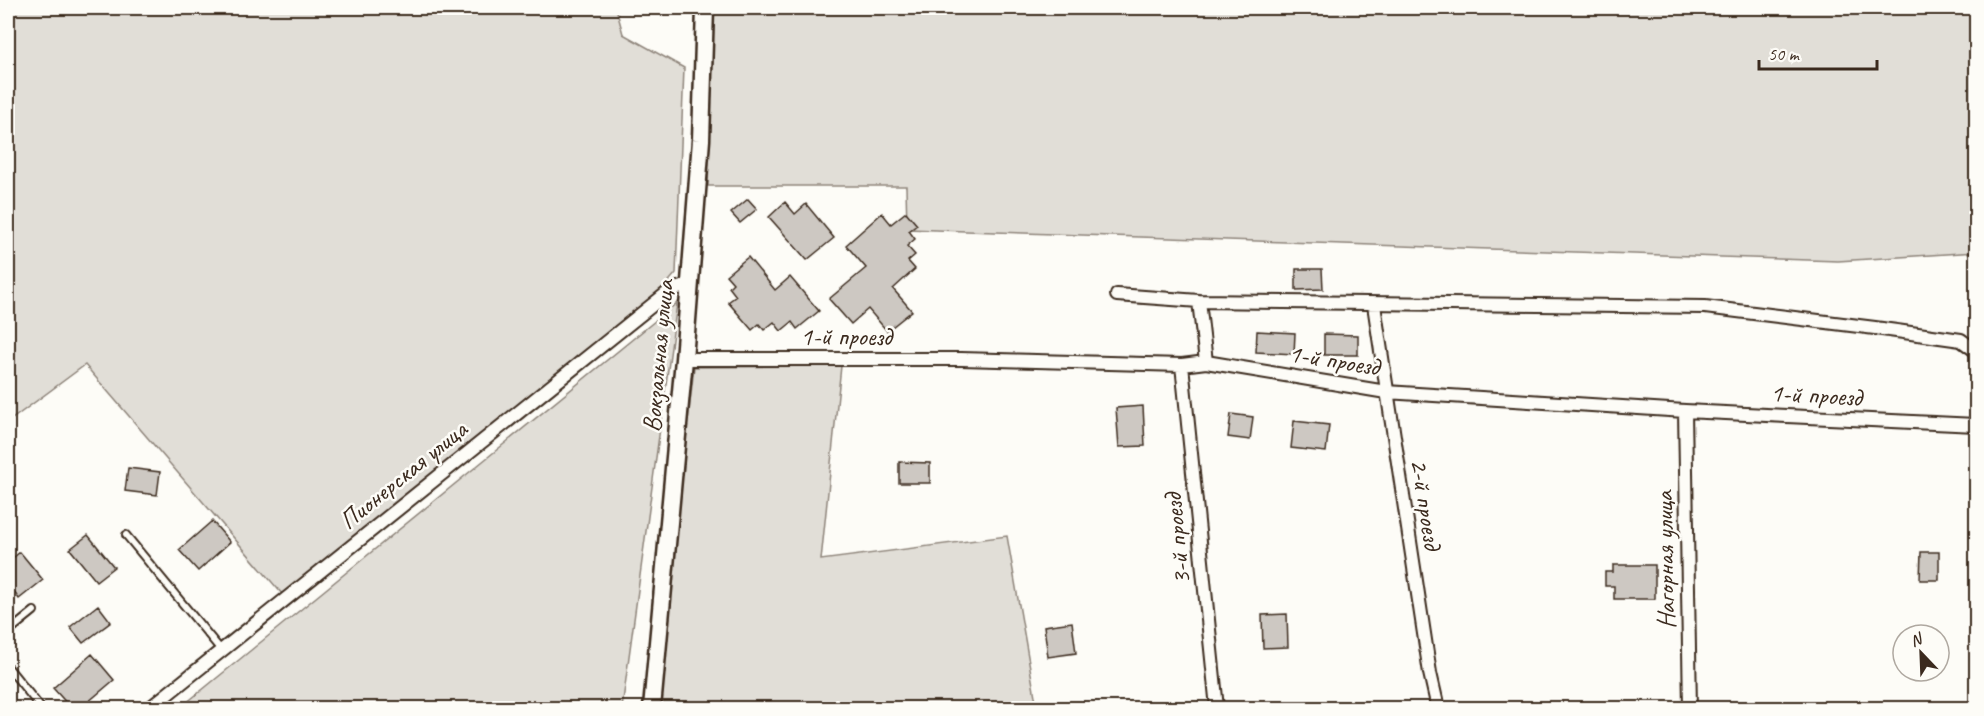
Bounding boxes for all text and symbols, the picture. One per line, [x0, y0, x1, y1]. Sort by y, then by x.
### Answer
scale bar [1759, 33, 1878, 71]
text: 50 m [1768, 43, 1801, 65]
street label: Вокзальная улица [635, 277, 681, 433]
street label: 1-й проезд [800, 320, 895, 353]
street label: 1-й проезд [1286, 337, 1385, 384]
street label: 1-й проезд [1770, 376, 1865, 414]
street label: Пионерская улица [332, 412, 475, 537]
street label: 2-й проезд [1403, 456, 1450, 555]
street label: 3-й проезд [1156, 489, 1198, 586]
street label: Нагорная улица [1647, 489, 1683, 629]
north arrow [1891, 623, 1951, 683]
text: N [1907, 628, 1927, 651]

